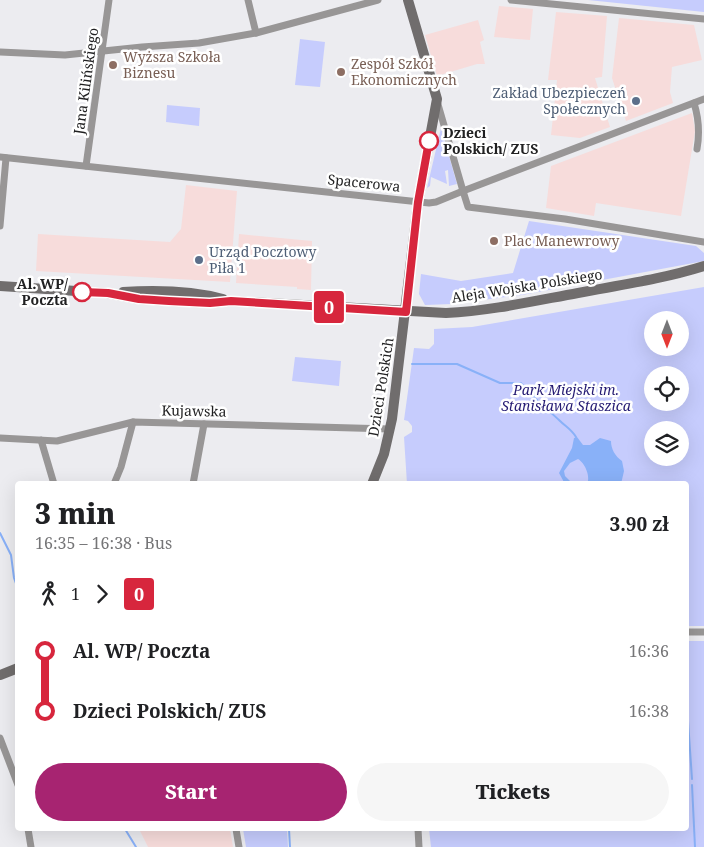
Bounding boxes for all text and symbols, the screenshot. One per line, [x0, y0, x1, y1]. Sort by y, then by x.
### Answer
street label: Jana Kilińskiego [68, 26, 102, 137]
place label: Wyższa Szkoła Biznesu [123, 47, 221, 82]
place label: Zespół Szkół Ekonomicznych [351, 54, 457, 89]
marker: Wyższa Szkoła Biznesu [107, 59, 119, 71]
marker: Zespół Szkół Ekonomicznych [335, 66, 347, 78]
place label: Zakład Ubezpieczeń Społecznych [493, 83, 626, 118]
marker: Zakład Ubezpieczeń Społecznych [630, 95, 642, 107]
place label: Dzieci Polskich/ ZUS [443, 123, 538, 158]
marker: Dzieci Polskich/ ZUS [419, 131, 439, 151]
street label: Spacerowa [327, 169, 402, 196]
place label: Plac Manewrowy [504, 231, 620, 250]
marker: Plac Manewrowy [488, 235, 500, 247]
place label: Urząd Pocztowy Piła 1 [209, 242, 317, 277]
marker: Urząd Pocztowy Piła 1 [193, 254, 205, 266]
street label: Aleja Wojska Polskiego [450, 264, 604, 307]
place label: Al. WP/ Poczta [17, 274, 69, 309]
marker: Al. WP/ Poczta [72, 282, 92, 302]
line badge: 0 [313, 291, 345, 323]
text: 0 [324, 295, 334, 319]
north arrow [644, 311, 689, 356]
map controls [644, 311, 689, 466]
street label: Dzieci Polskich [363, 336, 398, 438]
button: locate [644, 366, 689, 411]
park label: Park Miejski im. Stanisława Staszica [501, 380, 632, 415]
street label: Kujawska [161, 400, 227, 421]
button: layers [644, 421, 689, 466]
text: 3 min [35, 494, 115, 532]
text: 3.90 zł [610, 511, 669, 537]
text: 16:35 – 16:38 · Bus [35, 532, 172, 554]
icon: walk [35, 580, 63, 608]
icon: forward [88, 580, 116, 608]
text: 0 [134, 582, 144, 606]
text: 1 [71, 583, 80, 605]
text: Al. WP/ Poczta [73, 638, 210, 664]
text: 16:36 [629, 640, 669, 662]
text: Dzieci Polskich/ ZUS [73, 698, 266, 724]
text: 16:38 [629, 700, 669, 722]
button: Start [35, 763, 347, 821]
button: Tickets [357, 763, 669, 821]

